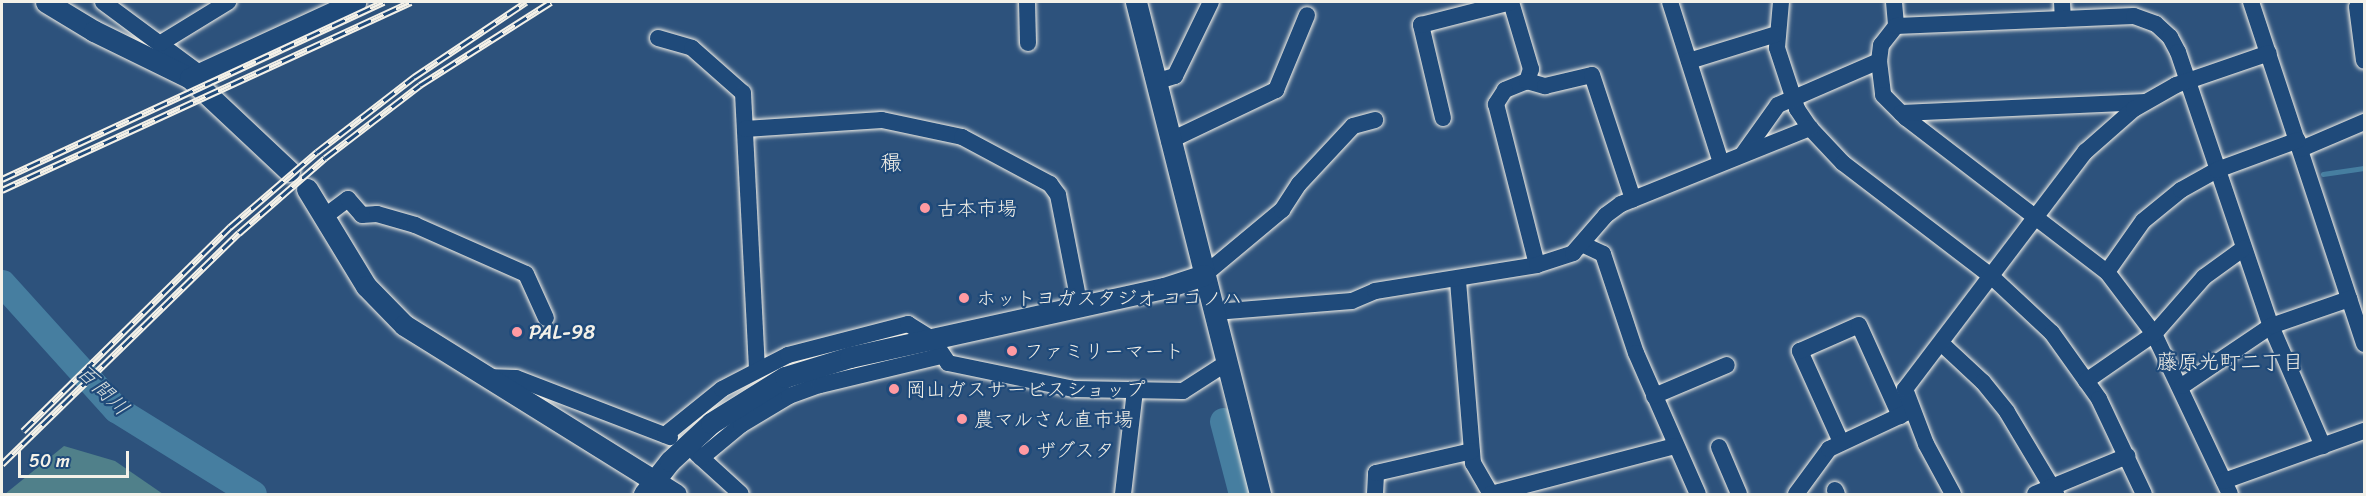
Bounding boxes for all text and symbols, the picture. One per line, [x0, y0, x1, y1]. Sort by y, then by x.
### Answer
district label: 穝 [880, 150, 902, 176]
place label: 古本市場 [937, 196, 1017, 220]
marker: 古本市場 [918, 201, 932, 215]
place label: ホットヨガスタジオ ココノハ [976, 286, 1241, 310]
marker: ホットヨガスタジオ ココノハ [957, 291, 971, 305]
place label: PAL-98 [529, 320, 595, 344]
marker: PAL-98 [510, 325, 524, 339]
place label: ファミリーマート [1024, 339, 1184, 363]
marker: ファミリーマート [1005, 344, 1019, 358]
district label: 藤原光町二丁目 [2157, 349, 2303, 375]
water label: 百間川 [72, 359, 134, 421]
place label: 岡山ガスサービスショップ [906, 377, 1146, 401]
marker: 岡山ガスサービスショップ [887, 382, 901, 396]
place label: 農マルさん直市場 [974, 407, 1134, 431]
marker: 農マルさん直市場 [955, 412, 969, 426]
place label: ザグスタ [1036, 438, 1116, 462]
scale bar [21, 439, 132, 477]
marker: ザグスタ [1017, 443, 1031, 457]
text: 50 m [29, 445, 70, 477]

